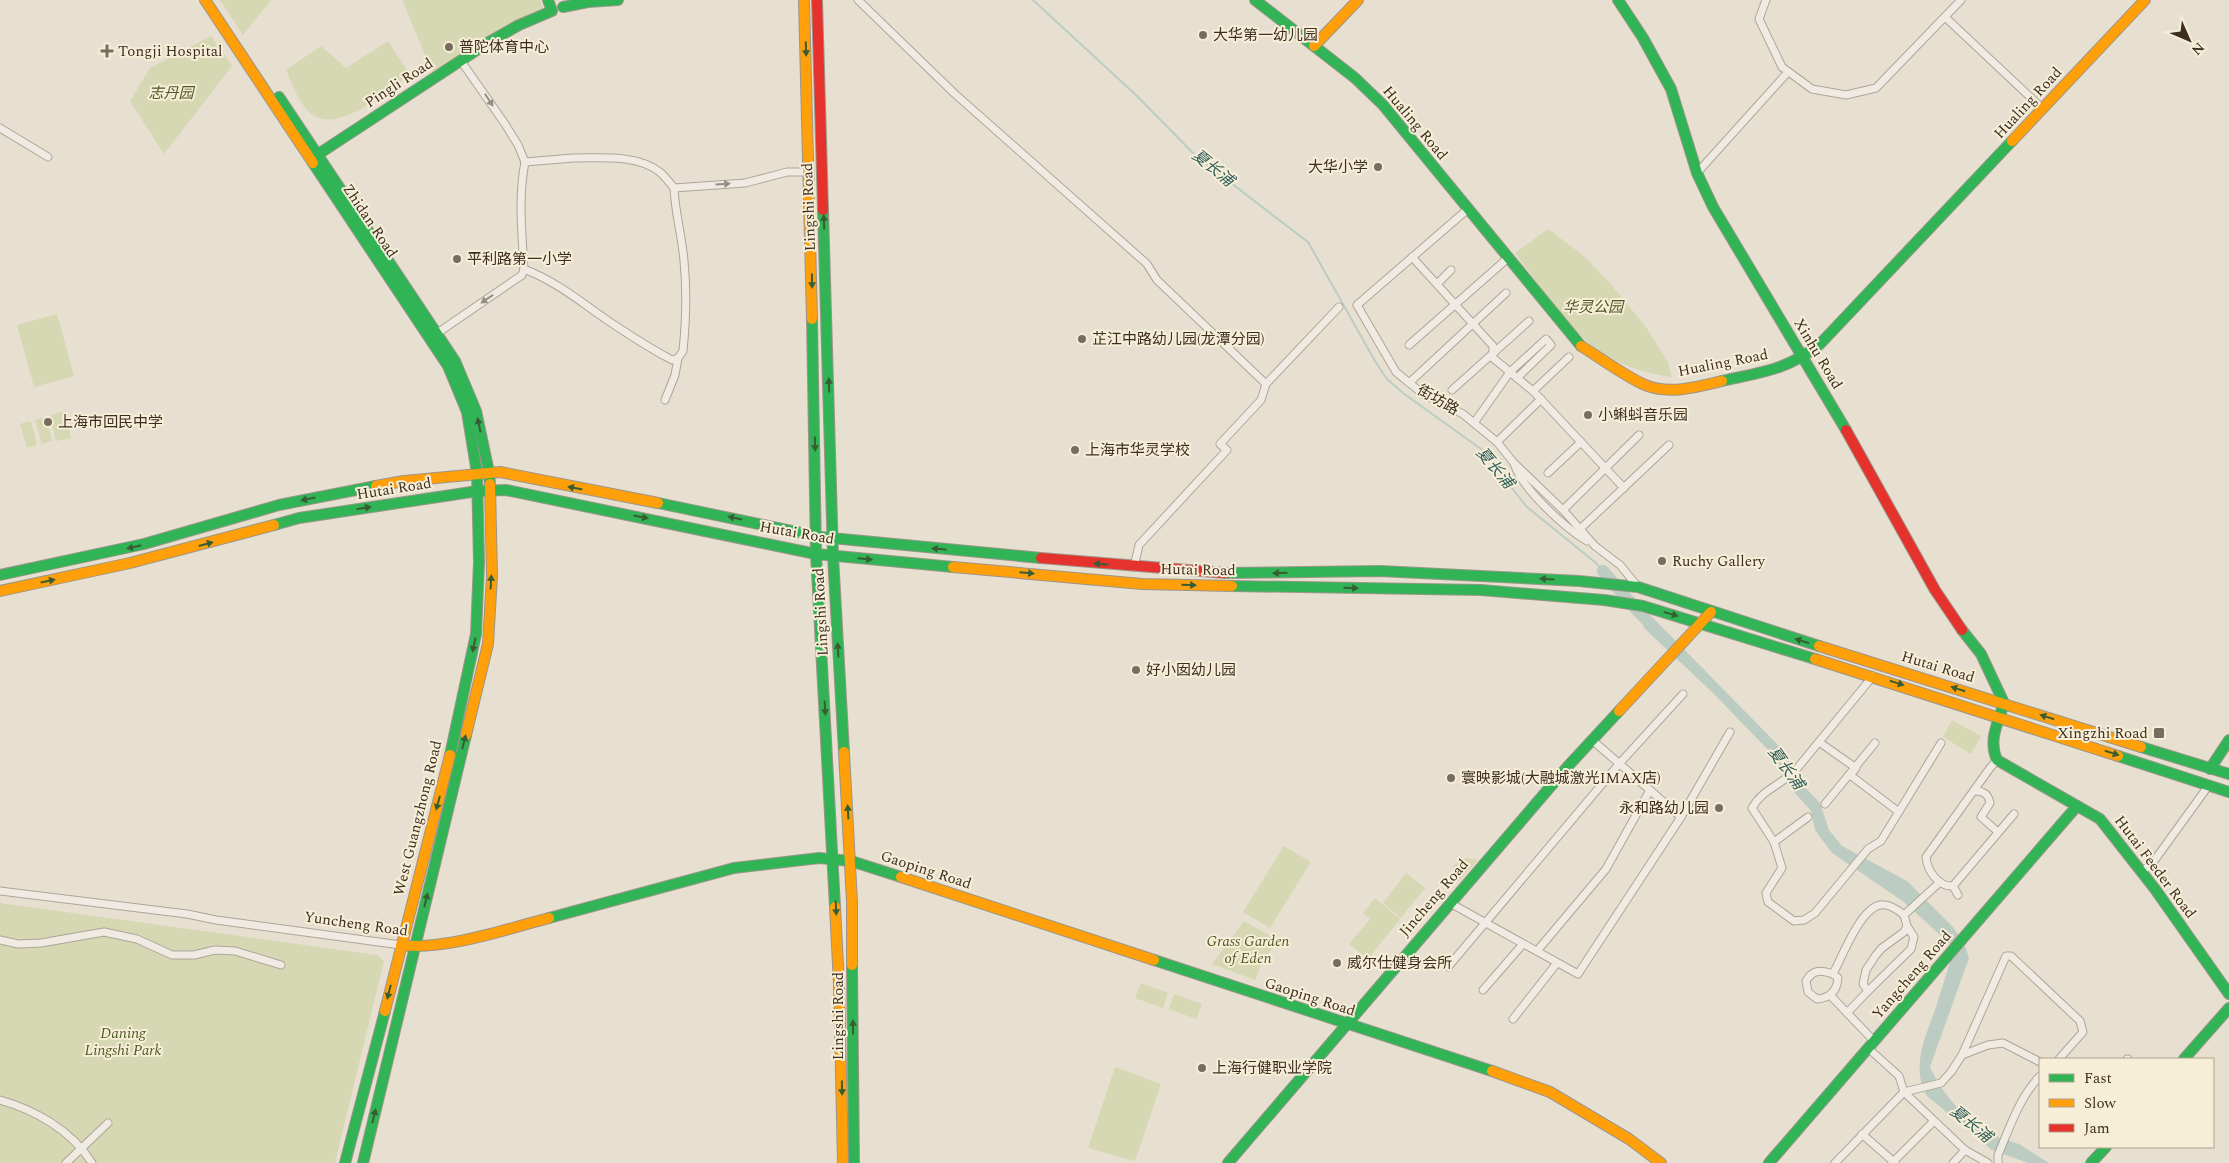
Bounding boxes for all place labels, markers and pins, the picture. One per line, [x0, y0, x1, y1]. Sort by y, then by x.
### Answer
place label: 大华第一幼儿园 [1213, 24, 1318, 47]
marker: 大华第一幼儿园 [1197, 29, 1209, 41]
place label: 普陀体育中心 [459, 36, 549, 59]
place label: Tongji Hospital [118, 40, 222, 63]
marker: 普陀体育中心 [443, 41, 455, 53]
marker: Tongji Hospital [100, 44, 114, 58]
place label: 大华小学 [1308, 156, 1368, 179]
marker: 大华小学 [1372, 161, 1384, 173]
place label: 平利路第一小学 [467, 248, 572, 271]
marker: 平利路第一小学 [451, 253, 463, 265]
place label: 芷江中路幼儿园(龙潭分园) [1092, 328, 1265, 351]
marker: 芷江中路幼儿园(龙潭分园) [1076, 333, 1088, 345]
place label: 小蝌蚪音乐园 [1598, 404, 1688, 427]
marker: 小蝌蚪音乐园 [1582, 409, 1594, 421]
place label: 上海市回民中学 [58, 411, 163, 434]
marker: 上海市回民中学 [42, 416, 54, 428]
place label: 上海市华灵学校 [1085, 439, 1190, 462]
marker: 上海市华灵学校 [1069, 444, 1081, 456]
place label: Ruchy Gallery [1672, 550, 1766, 573]
marker: Ruchy Gallery [1656, 555, 1668, 567]
place label: 好小囡幼儿园 [1146, 659, 1236, 682]
marker: 好小囡幼儿园 [1130, 664, 1142, 676]
place label: Xingzhi Road [2058, 722, 2148, 745]
marker: Xingzhi Road [2152, 726, 2166, 740]
place label: 寰映影城(大融城激光IMAX店) [1461, 767, 1661, 790]
marker: 寰映影城(大融城激光IMAX店) [1445, 772, 1457, 784]
place label: 永和路幼儿园 [1619, 797, 1709, 820]
marker: 永和路幼儿园 [1713, 802, 1725, 814]
place label: 威尔仕健身会所 [1347, 952, 1452, 975]
marker: 威尔仕健身会所 [1331, 957, 1343, 969]
place label: 上海行健职业学院 [1212, 1057, 1332, 1080]
marker: 上海行健职业学院 [1196, 1062, 1208, 1074]

